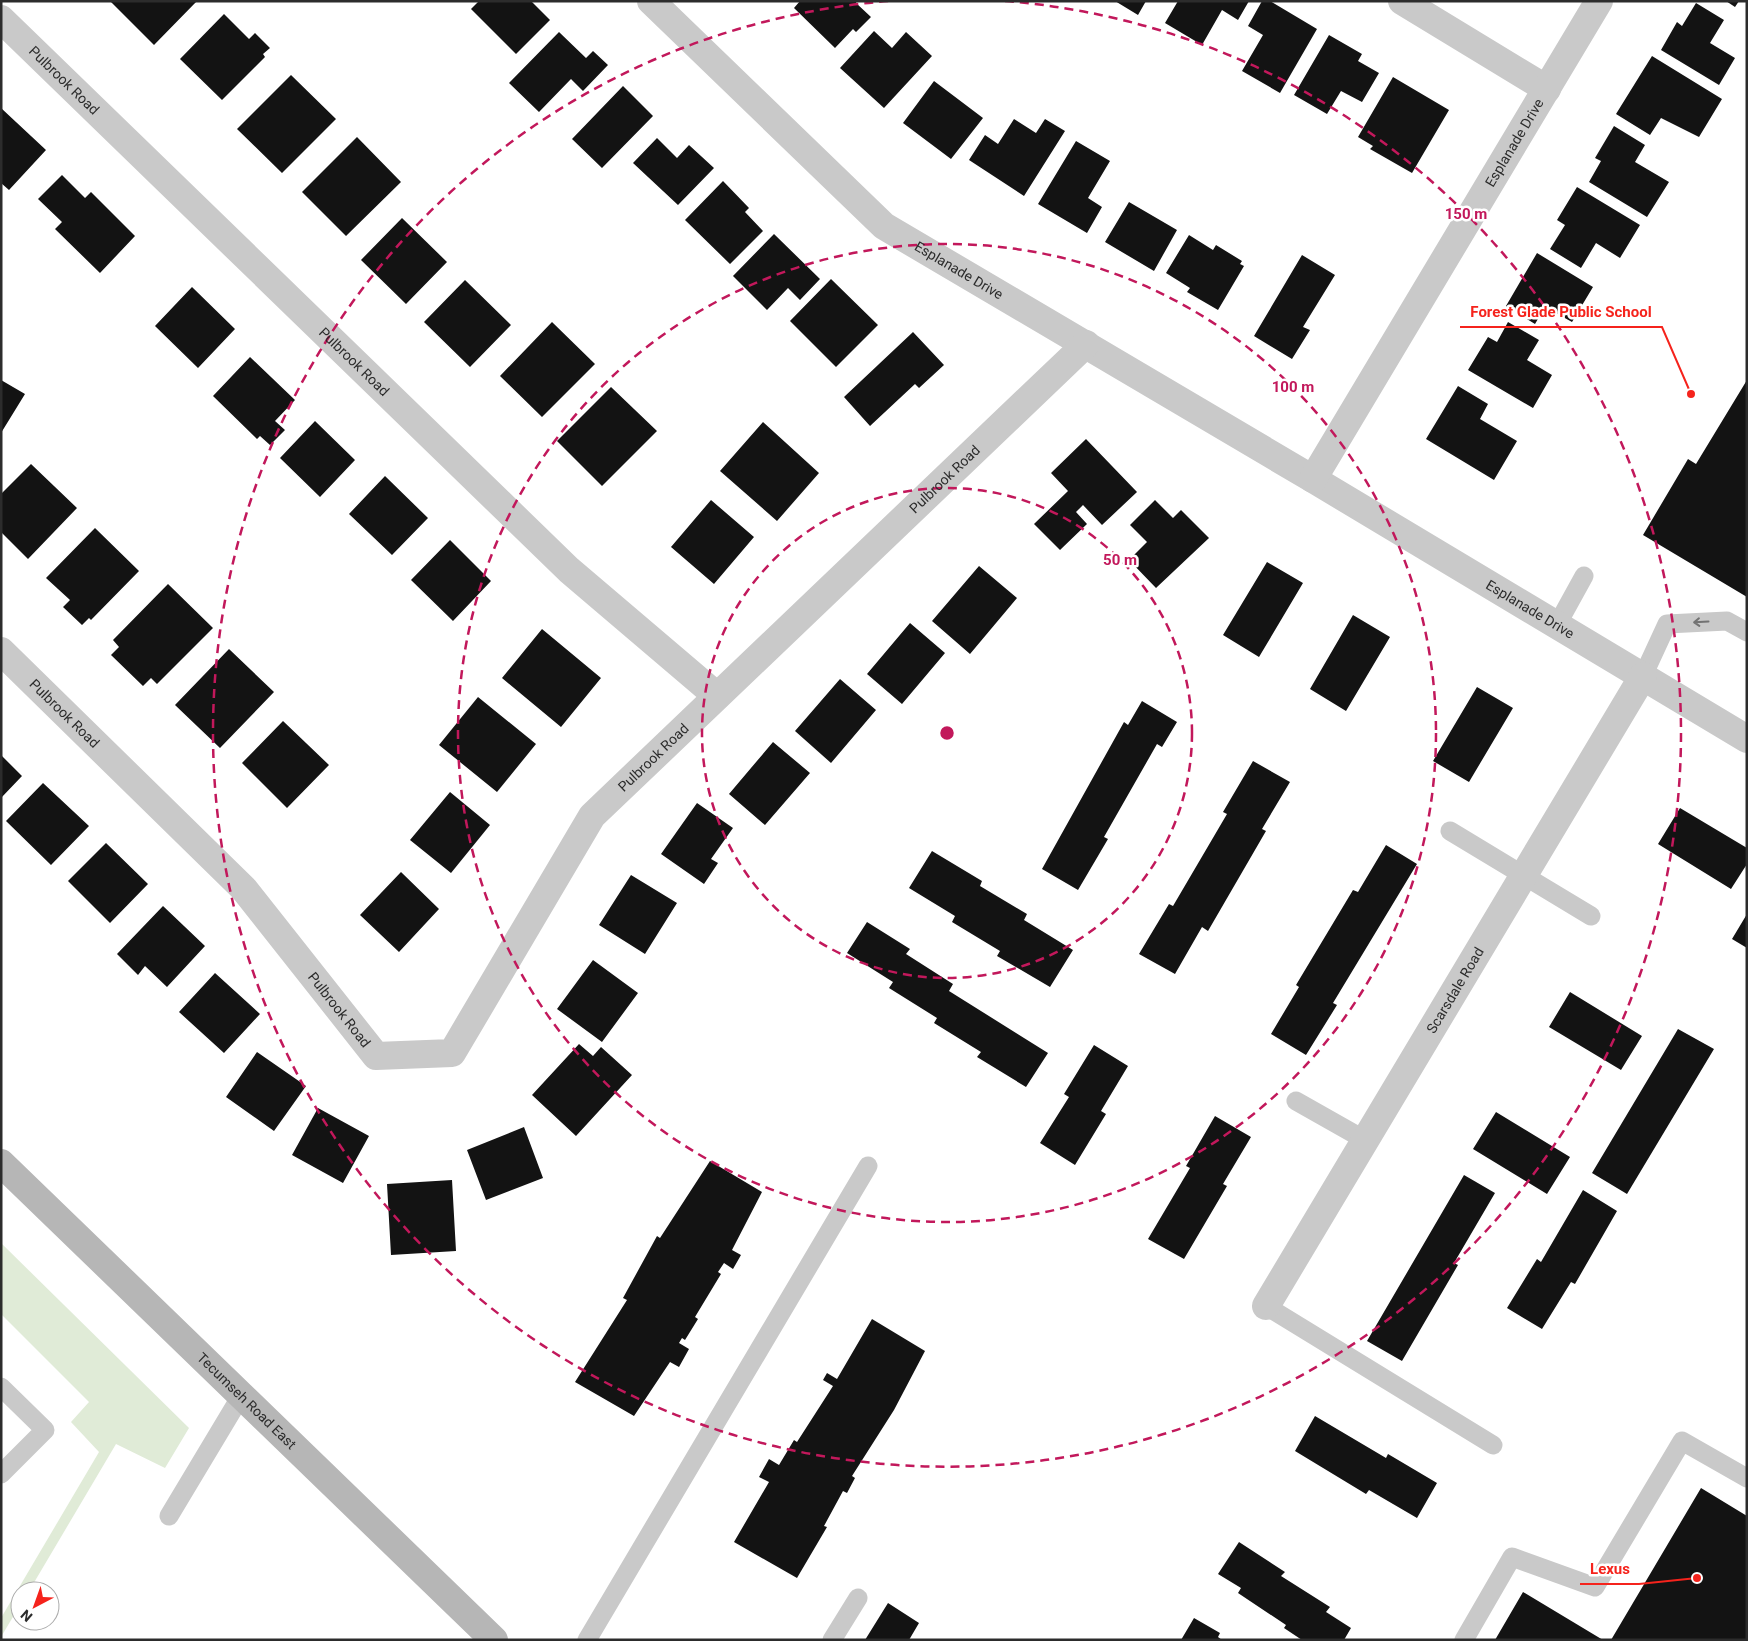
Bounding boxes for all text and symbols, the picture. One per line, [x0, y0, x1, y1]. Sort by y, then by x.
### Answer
street label: Pulbrook Road [26, 43, 102, 118]
street label: Esplanade Drive [1482, 96, 1547, 190]
text: 150 m [1445, 205, 1487, 223]
street label: Esplanade Drive [912, 238, 1006, 302]
callout: Forest Glade Public School [1460, 297, 1662, 327]
text: Forest Glade Public School [1470, 303, 1652, 321]
street label: Pulbrook Road [316, 324, 392, 399]
text: 100 m [1272, 378, 1314, 396]
street label: Pulbrook Road [906, 442, 983, 516]
text: 50 m [1103, 551, 1137, 569]
street label: Esplanade Drive [1483, 577, 1577, 642]
one-way arrow [1693, 618, 1709, 627]
street label: Pulbrook Road [26, 676, 103, 751]
street label: Pulbrook Road [615, 720, 692, 795]
centre of rings [938, 724, 956, 742]
street label: Scarsdale Road [1423, 944, 1487, 1036]
street label: Pulbrook Road [305, 969, 374, 1050]
street label: Tecumseh Road East [194, 1349, 300, 1453]
callout: Lexus [1580, 1554, 1639, 1584]
text: Lexus [1590, 1560, 1630, 1578]
north arrow [10, 1581, 60, 1631]
text: N [17, 1607, 35, 1625]

